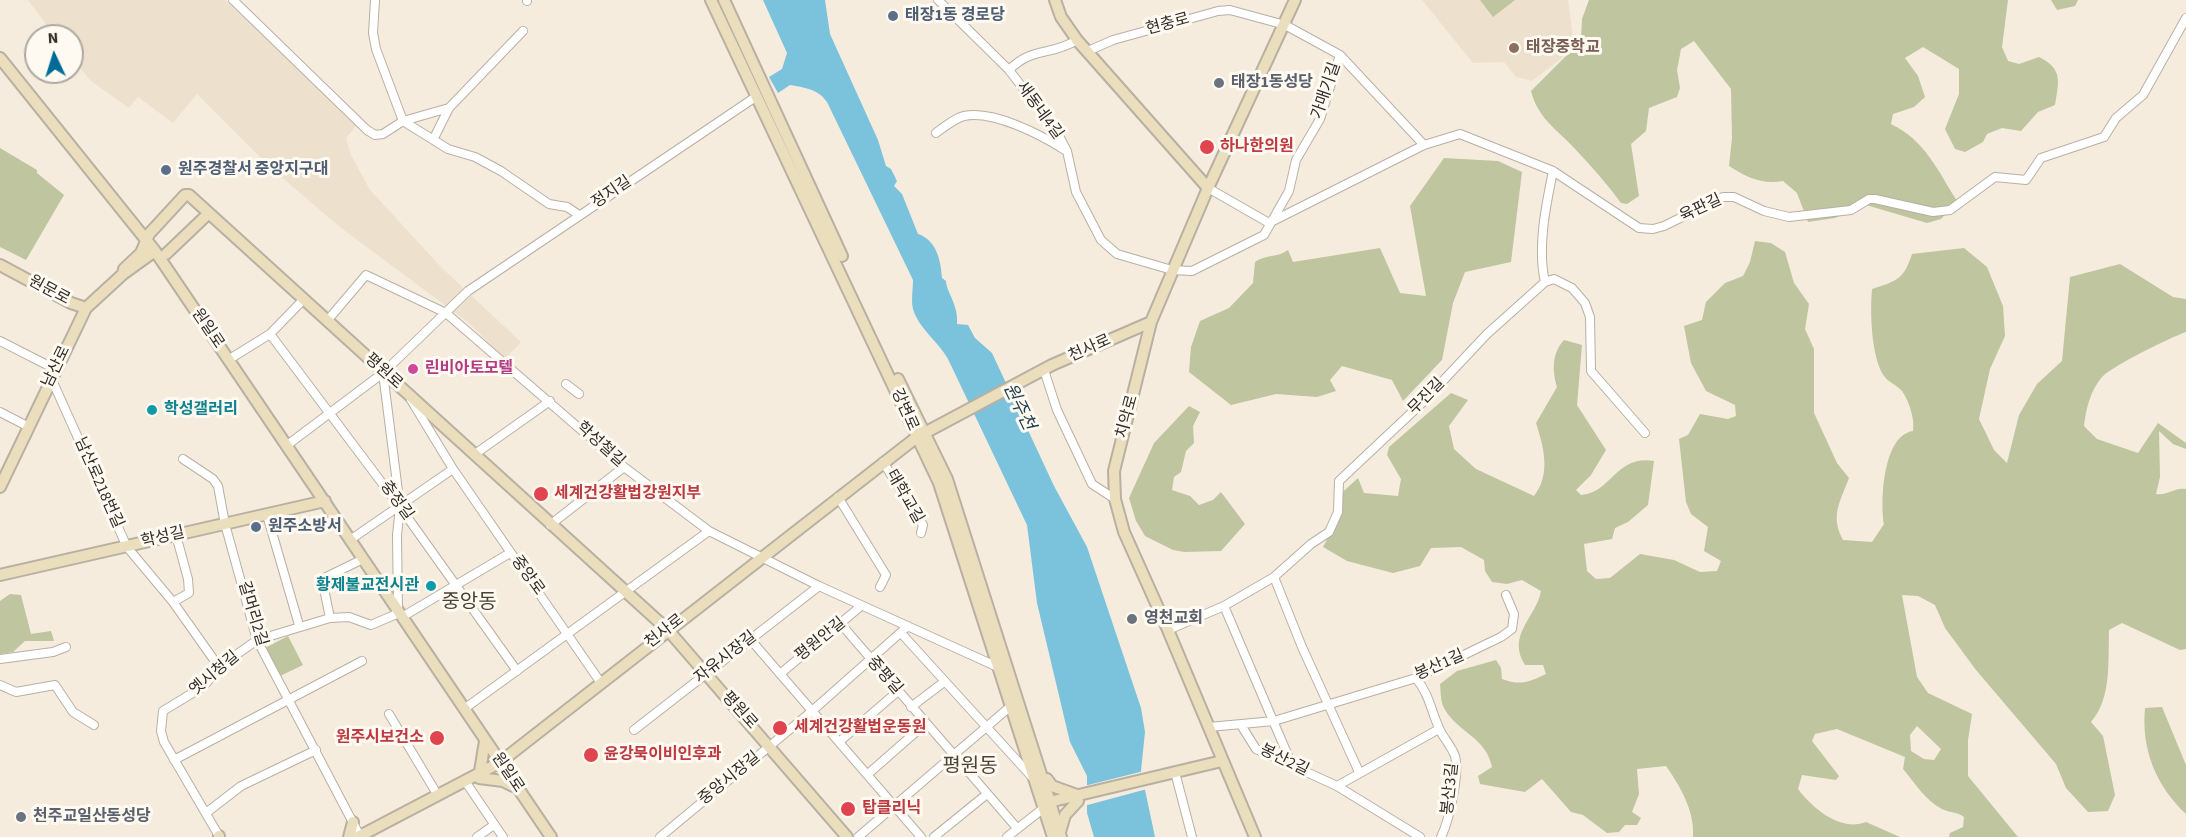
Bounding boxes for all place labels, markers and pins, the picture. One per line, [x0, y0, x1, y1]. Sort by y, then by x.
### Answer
place label: 태장1동 경로당 [905, 6, 1005, 26]
marker: 태장1동 경로당 [886, 9, 900, 23]
place label: 태장중학교 [1526, 38, 1600, 58]
marker: 태장중학교 [1507, 41, 1521, 55]
place label: 태장1동성당 [1231, 73, 1313, 93]
marker: 태장1동성당 [1212, 76, 1226, 90]
place label: 하나한의원 [1220, 137, 1294, 157]
marker: 하나한의원 [1198, 138, 1216, 156]
place label: 원주경찰서 중앙지구대 [178, 160, 328, 180]
marker: 원주경찰서 중앙지구대 [159, 163, 173, 177]
place label: 린비아토모텔 [425, 359, 513, 379]
marker: 린비아토모텔 [406, 362, 420, 376]
place label: 학성갤러리 [164, 400, 238, 420]
marker: 학성갤러리 [145, 403, 159, 417]
place label: 세계건강활법강원지부 [554, 484, 701, 504]
marker: 세계건강활법강원지부 [532, 485, 550, 503]
place label: 원주소방서 [268, 517, 342, 537]
marker: 원주소방서 [249, 520, 263, 534]
place label: 황제불교전시관 [316, 576, 419, 596]
marker: 황제불교전시관 [424, 579, 438, 593]
place label: 영천교회 [1144, 609, 1203, 629]
marker: 영천교회 [1125, 612, 1139, 626]
place label: 세계건강활법운동원 [794, 718, 926, 738]
marker: 세계건강활법운동원 [771, 719, 789, 737]
place label: 원주시보건소 [336, 728, 424, 748]
marker: 원주시보건소 [428, 729, 446, 747]
place label: 윤강묵이비인후과 [604, 745, 722, 765]
marker: 윤강묵이비인후과 [582, 746, 600, 764]
place label: 탑클리닉 [862, 799, 921, 819]
marker: 탑클리닉 [839, 800, 857, 818]
place label: 천주교일산동성당 [33, 807, 151, 827]
marker: 천주교일산동성당 [14, 810, 28, 824]

